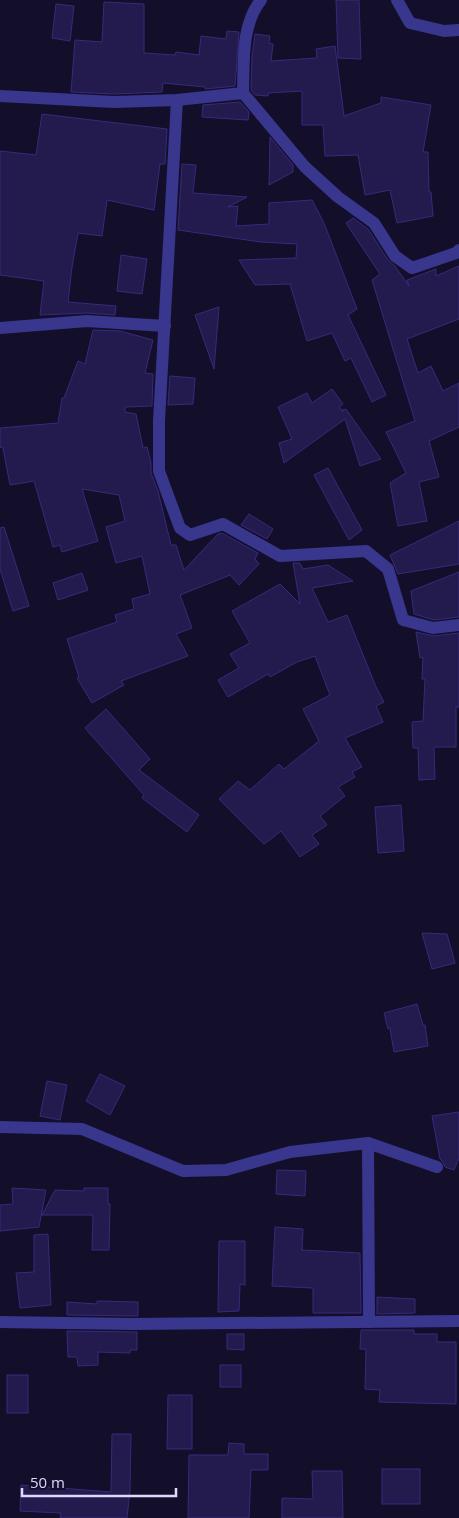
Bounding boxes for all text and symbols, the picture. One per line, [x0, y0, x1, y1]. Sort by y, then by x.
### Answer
scale bar [22, 1466, 176, 1498]
text: 50 m [30, 1472, 65, 1492]

